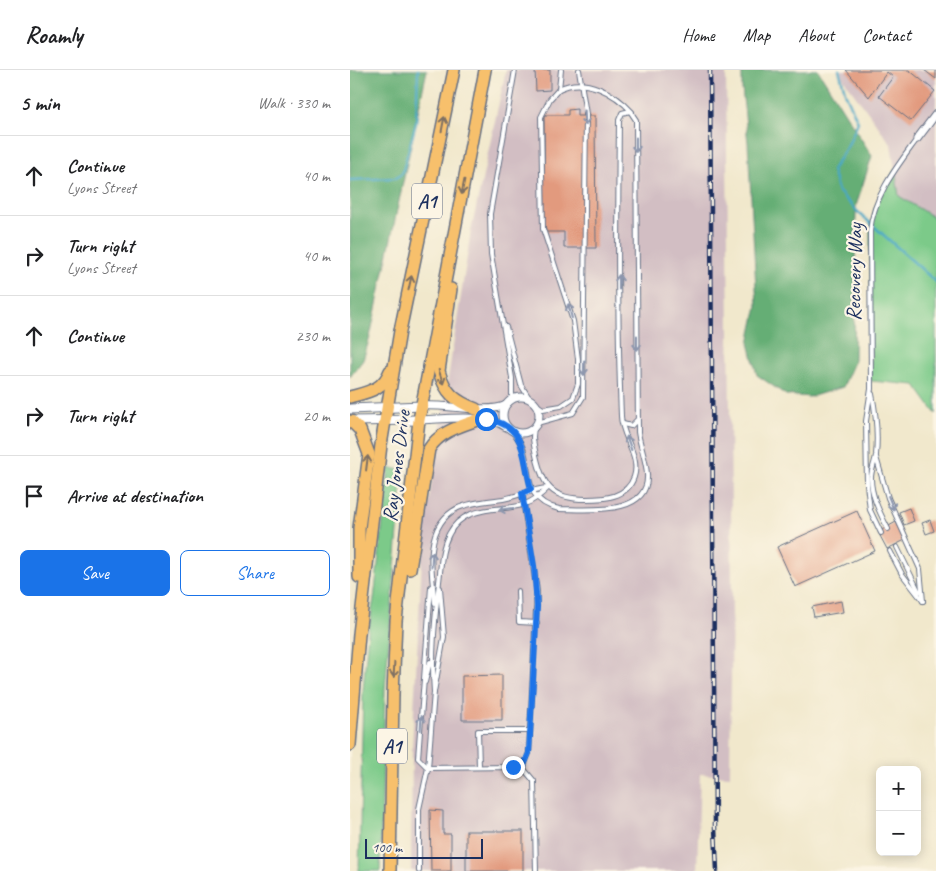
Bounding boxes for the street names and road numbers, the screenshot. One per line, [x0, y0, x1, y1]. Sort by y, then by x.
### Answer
road number: A1 [412, 184, 442, 218]
street label: Recovery Way [840, 221, 868, 321]
street label: Ray Jones Drive [376, 408, 416, 523]
road number: A1 [377, 728, 407, 764]

